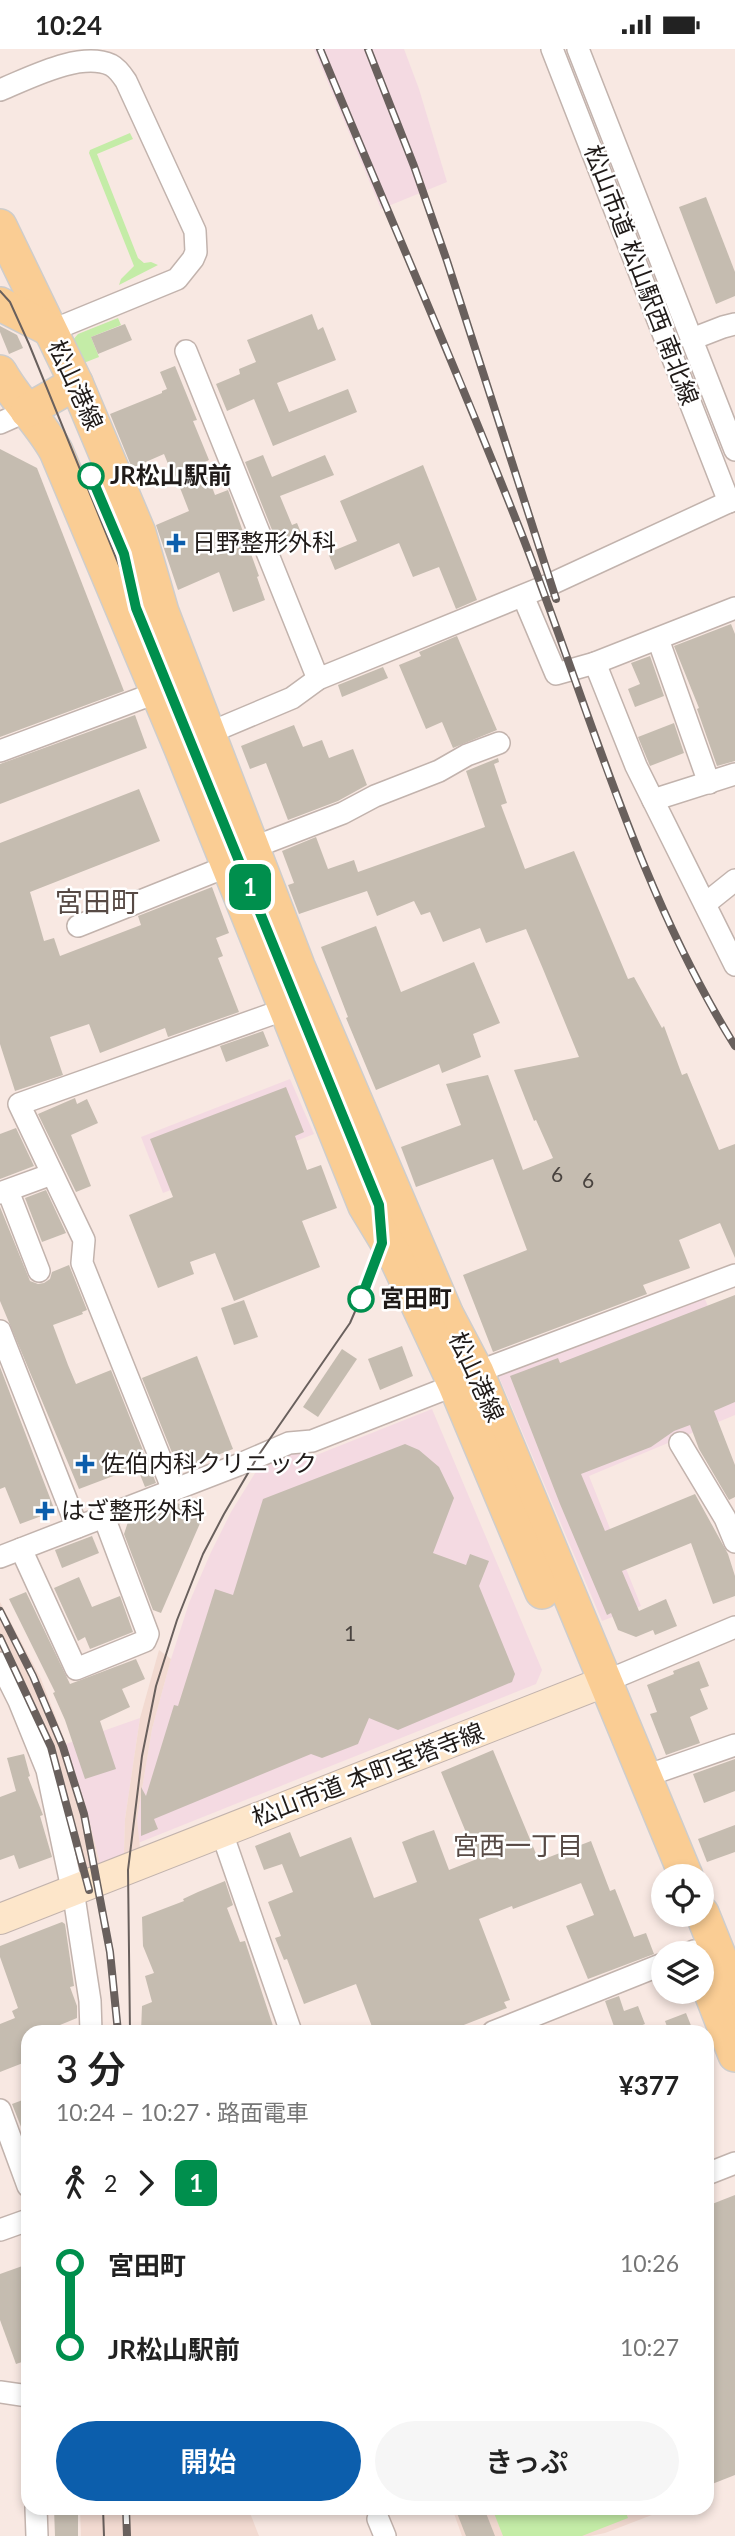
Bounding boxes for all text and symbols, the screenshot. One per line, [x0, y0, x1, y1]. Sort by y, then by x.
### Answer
text: 10:24 [35, 9, 102, 41]
street label: 松山市道 松山駅西 南北線 [579, 140, 705, 409]
street label: 松山港線 [43, 335, 110, 434]
place label: JR松山駅前 [110, 460, 232, 489]
marker: JR松山駅前 [78, 463, 104, 489]
place label: 日野整形外科 [192, 527, 336, 556]
marker: 日野整形外科 [166, 533, 186, 553]
line badge: 1 [227, 864, 273, 910]
text: 1 [243, 872, 257, 901]
district label: 宮田町 [55, 884, 139, 918]
house number: 6 [551, 1161, 563, 1186]
house number: 6 [582, 1167, 594, 1192]
place label: 宮田町 [380, 1283, 452, 1312]
marker: 宮田町 [348, 1286, 374, 1312]
street label: 松山港線 [444, 1327, 511, 1426]
place label: 佐伯内科クリニック [101, 1448, 317, 1477]
marker: 佐伯内科クリニック [75, 1454, 95, 1474]
place label: はざ整形外科 [61, 1495, 205, 1524]
marker: はざ整形外科 [35, 1501, 55, 1521]
house number: 1 [344, 1620, 356, 1645]
street label: 松山市道 本町宝塔寺線 [247, 1716, 488, 1831]
district label: 宮西一丁目 [453, 1829, 583, 1861]
map controls [651, 1864, 714, 2004]
button: locate [651, 1864, 714, 1927]
button: layers [651, 1941, 714, 2004]
text: 3 分 [56, 2045, 126, 2091]
text: ¥377 [619, 2069, 679, 2101]
text: 10:24 – 10:27 · 路面電車 [56, 2098, 309, 2126]
icon: walk [56, 2164, 94, 2202]
icon: forward [127, 2164, 165, 2202]
text: 1 [189, 2168, 203, 2197]
text: 2 [104, 2169, 117, 2197]
text: 宮田町 [108, 2249, 186, 2281]
text: 10:26 [620, 2249, 679, 2277]
text: JR松山駅前 [108, 2333, 240, 2365]
text: 10:27 [620, 2333, 679, 2361]
button: 開始 [56, 2421, 361, 2501]
button: きっぷ [375, 2421, 679, 2501]

